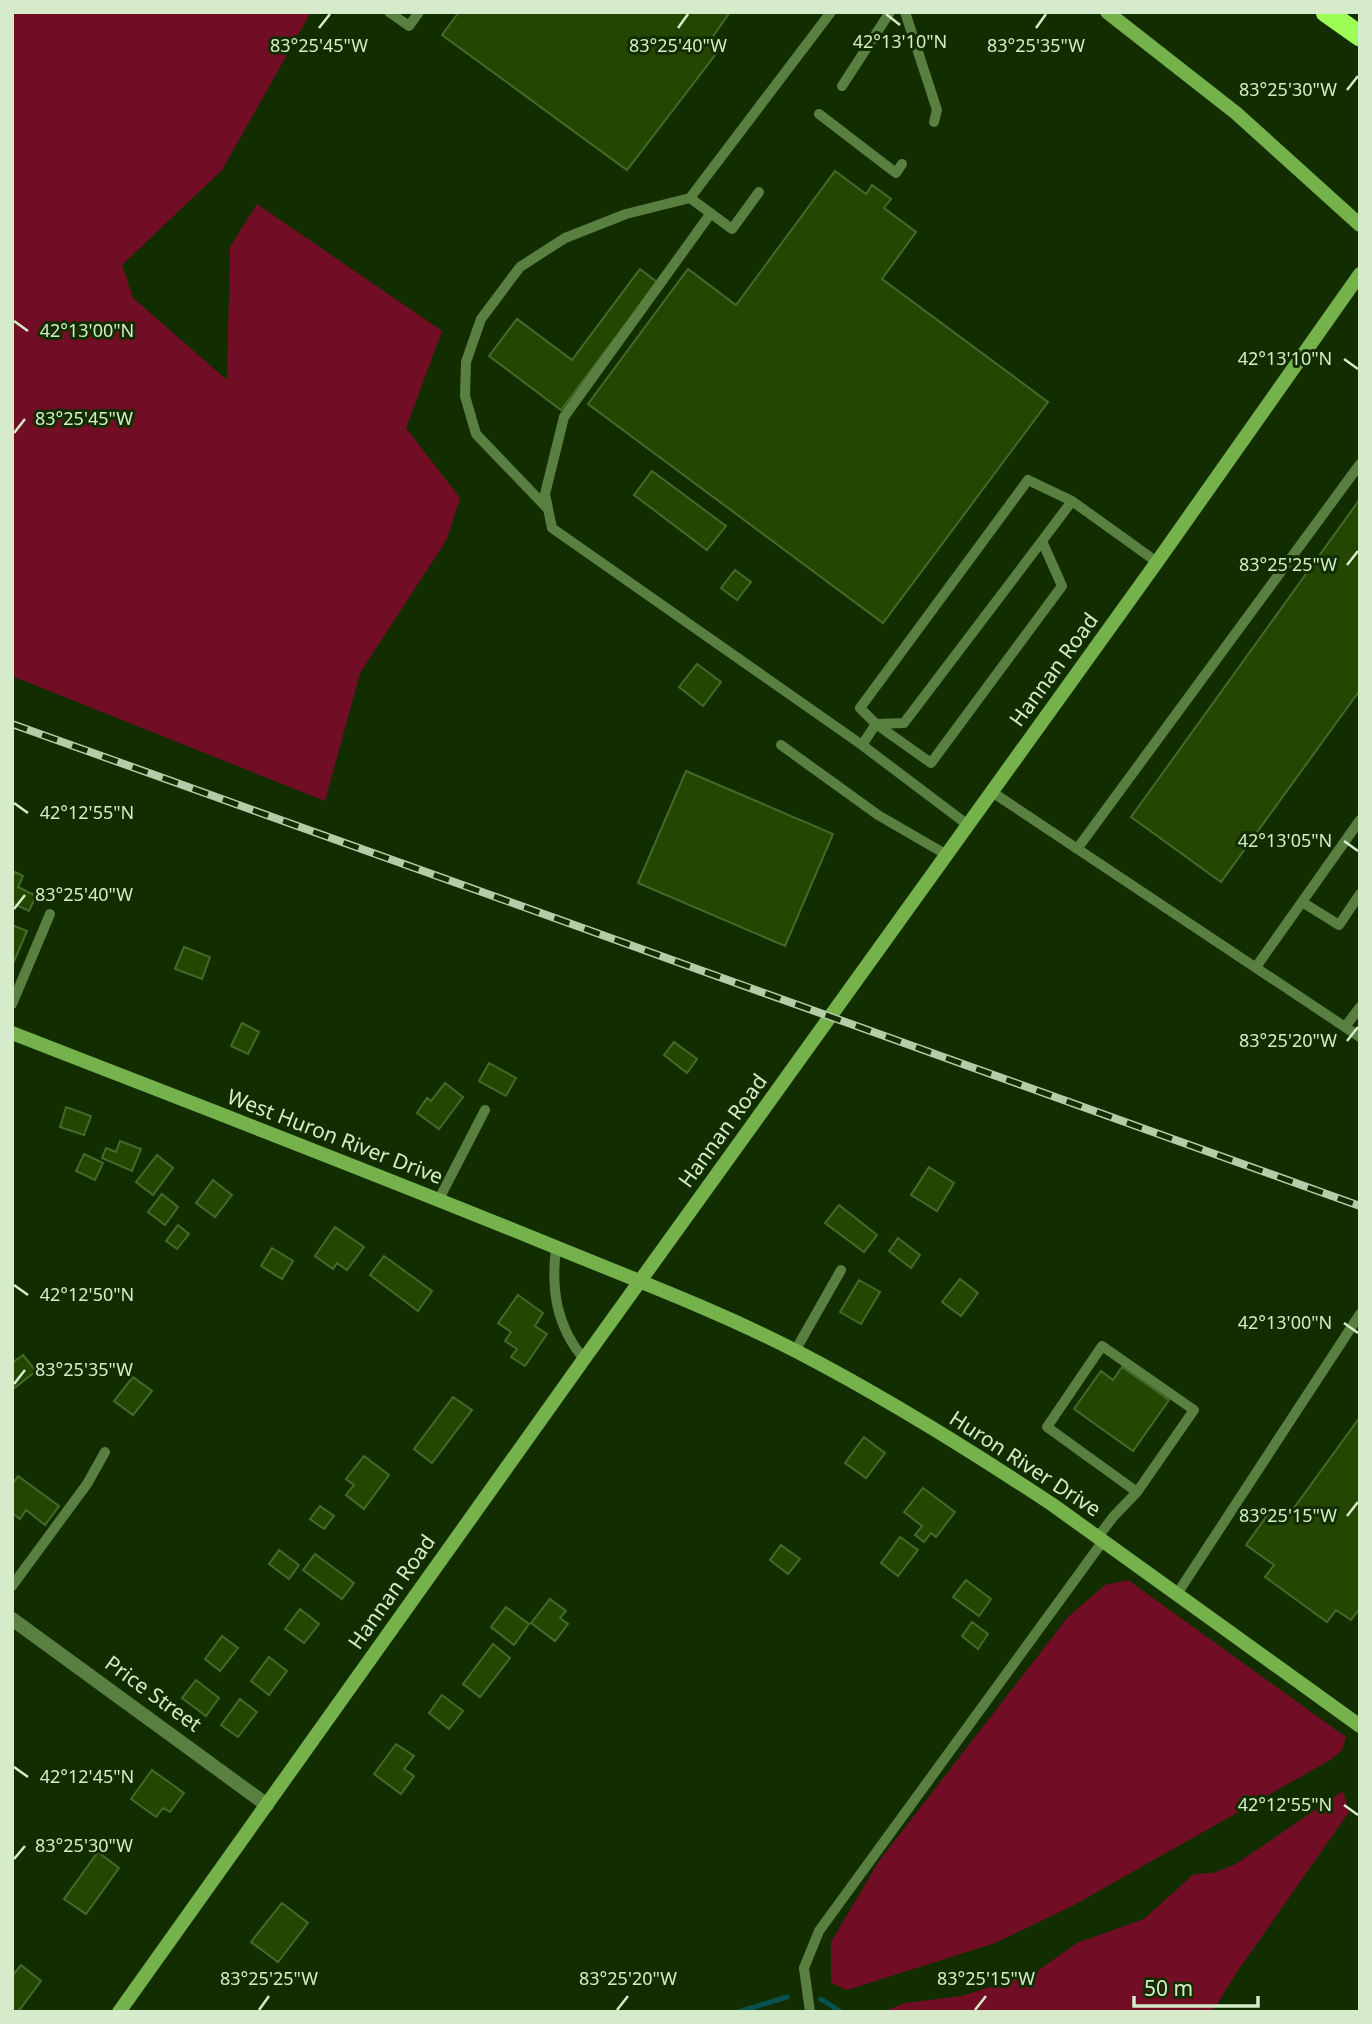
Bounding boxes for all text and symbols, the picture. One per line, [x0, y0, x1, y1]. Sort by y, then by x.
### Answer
text: 42°13'10"N [853, 29, 947, 53]
text: 83°25'45"W [270, 33, 368, 57]
text: 83°25'40"W [629, 33, 727, 57]
text: 83°25'35"W [987, 33, 1085, 57]
text: 83°25'30"W [1239, 77, 1337, 101]
text: 42°13'00"N [40, 318, 134, 342]
text: 42°13'10"N [1238, 346, 1332, 370]
text: 83°25'45"W [35, 406, 133, 430]
text: 83°25'25"W [1239, 552, 1337, 576]
street label: Hannan Road [1002, 607, 1104, 732]
text: 42°12'55"N [40, 800, 134, 824]
text: 42°13'05"N [1238, 828, 1332, 852]
text: 83°25'40"W [35, 882, 133, 906]
text: 83°25'20"W [1239, 1028, 1337, 1052]
street label: Hannan Road [671, 1068, 773, 1193]
street label: West Huron River Drive [223, 1082, 447, 1190]
text: 42°12'50"N [40, 1282, 134, 1306]
text: 42°13'00"N [1238, 1310, 1332, 1334]
text: 83°25'35"W [35, 1357, 133, 1381]
street label: Huron River Drive [945, 1404, 1107, 1523]
text: 83°25'15"W [1239, 1503, 1337, 1527]
street label: Hannan Road [341, 1529, 441, 1654]
street label: Price Street [100, 1649, 208, 1738]
text: 42°12'45"N [40, 1764, 134, 1788]
text: 42°12'55"N [1238, 1792, 1332, 1816]
text: 83°25'30"W [35, 1833, 133, 1857]
scale bar [1134, 1965, 1258, 2009]
text: 83°25'25"W [220, 1966, 318, 1990]
text: 83°25'20"W [579, 1966, 677, 1990]
text: 83°25'15"W [937, 1966, 1035, 1990]
text: 50 m [1144, 1974, 1193, 2002]

